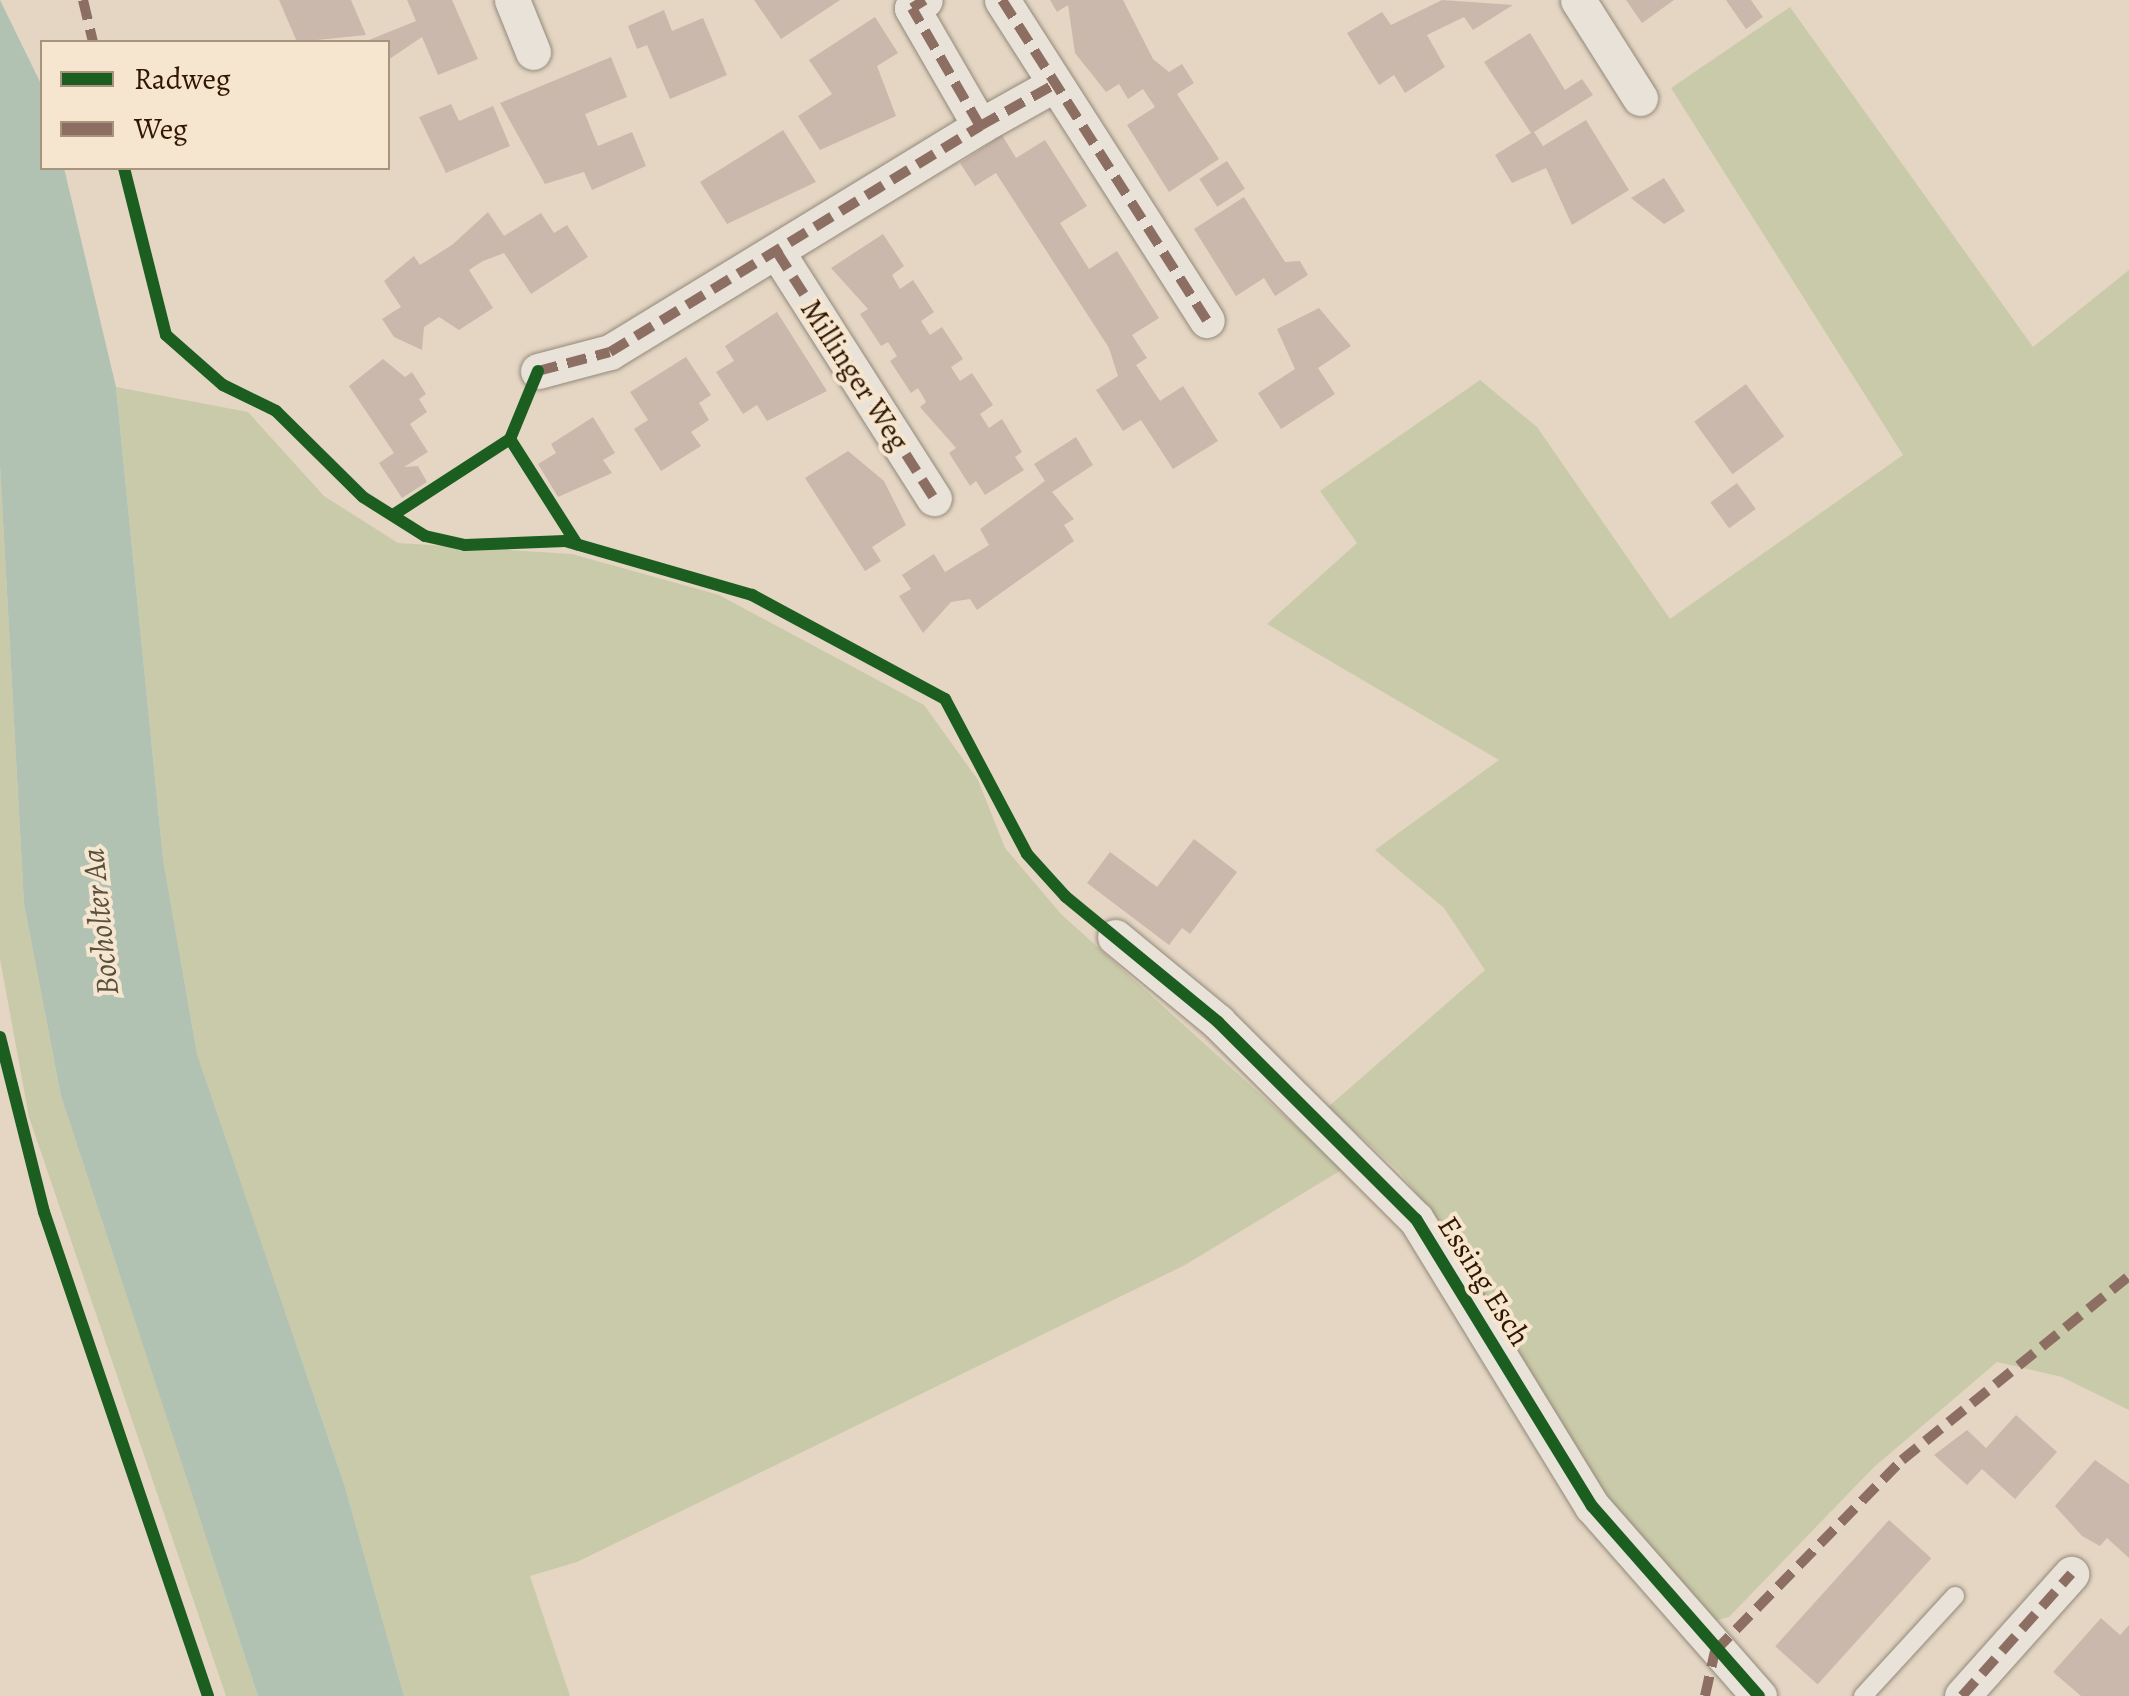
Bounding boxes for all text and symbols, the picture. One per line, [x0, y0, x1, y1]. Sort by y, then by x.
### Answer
legend [40, 40, 390, 170]
text: Radweg [134, 59, 231, 99]
text: Weg [134, 109, 188, 149]
street label: Millinger Weg [793, 293, 917, 457]
water label: Bocholter Aa [73, 847, 127, 997]
street label: Essing Esch [1430, 1209, 1538, 1353]

